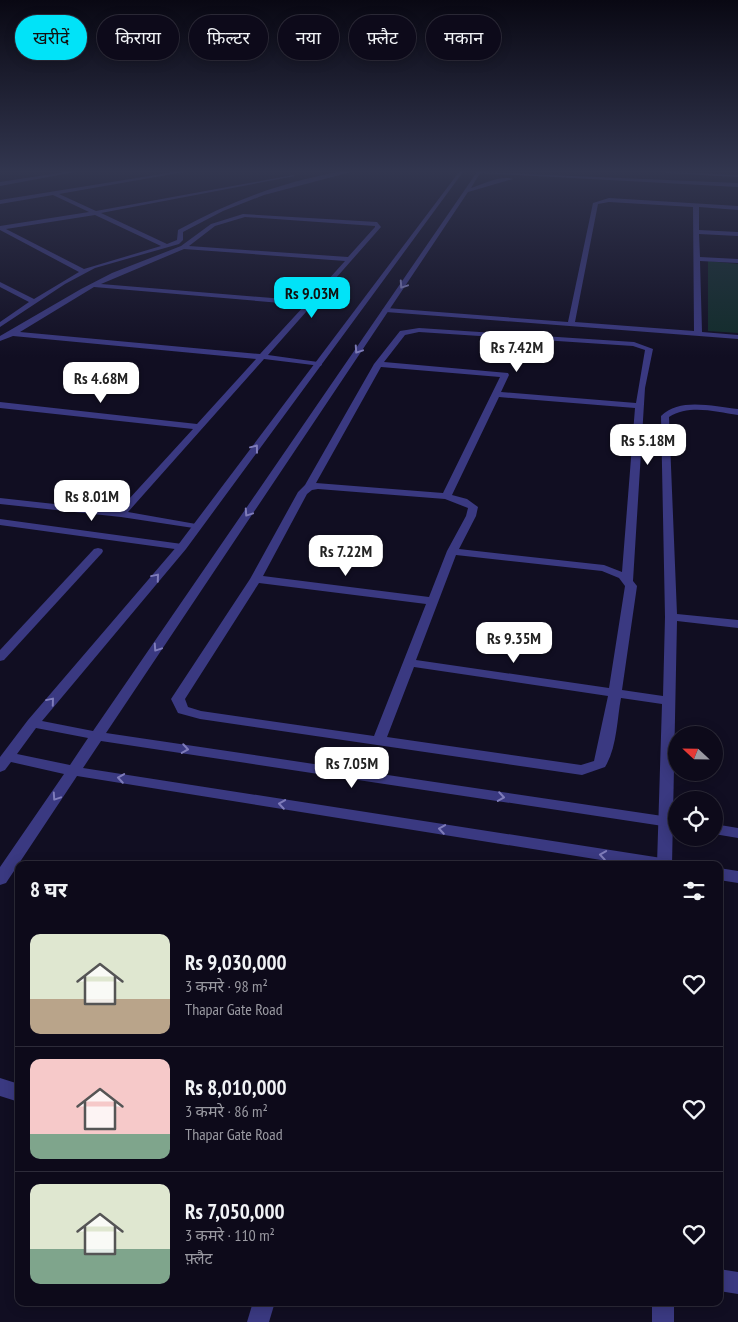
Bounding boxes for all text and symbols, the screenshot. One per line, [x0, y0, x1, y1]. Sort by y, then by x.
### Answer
chip: खरीदें [15, 15, 87, 60]
chip: किराया [97, 15, 179, 60]
chip: फ़िल्टर [189, 15, 268, 60]
chip: नया [278, 15, 339, 60]
chip: फ़्लैट [349, 15, 416, 60]
chip: मकान [426, 15, 501, 60]
pin: Rs 9.03M [260, 276, 364, 319]
one-way arrow [399, 280, 409, 289]
text: Rs 9.03M [285, 283, 339, 303]
pin: Rs 7.42M [465, 330, 569, 373]
text: Rs 7.42M [491, 337, 543, 357]
one-way arrow [355, 345, 365, 354]
pin: Rs 4.68M [49, 362, 153, 404]
text: Rs 4.68M [74, 368, 128, 388]
pin: Rs 5.18M [596, 424, 700, 466]
text: Rs 5.18M [621, 430, 675, 450]
one-way arrow [249, 444, 258, 454]
pin: Rs 8.01M [40, 480, 144, 522]
text: Rs 8.01M [65, 486, 119, 506]
one-way arrow [245, 508, 254, 517]
pin: Rs 7.22M [294, 534, 398, 577]
text: Rs 7.22M [320, 541, 372, 561]
one-way arrow [151, 574, 159, 583]
pin: Rs 9.35M [462, 622, 566, 664]
text: Rs 9.35M [487, 628, 541, 648]
one-way arrow [154, 642, 163, 652]
one-way arrow [46, 698, 55, 707]
north arrow [668, 726, 722, 781]
map controls [668, 726, 723, 846]
one-way arrow [180, 743, 189, 753]
pin: Rs 7.05M [300, 746, 404, 789]
text: Rs 7.05M [326, 753, 378, 773]
one-way arrow [117, 774, 126, 784]
one-way arrow [53, 791, 62, 801]
one-way arrow [497, 791, 505, 801]
button: locate [668, 791, 723, 846]
one-way arrow [277, 799, 286, 809]
one-way arrow [438, 825, 447, 835]
one-way arrow [598, 850, 607, 860]
text: 8 घर [30, 876, 67, 903]
icon: filters [680, 877, 708, 905]
text: Rs 9,030,000 [185, 949, 287, 976]
icon: home [70, 954, 130, 1014]
icon: heart [680, 970, 708, 998]
text: 3 कमरे · 98 m² [185, 976, 268, 996]
text: Thapar Gate Road [185, 999, 283, 1019]
text: Rs 8,010,000 [185, 1074, 287, 1101]
icon: home [70, 1079, 130, 1139]
icon: heart [680, 1095, 708, 1123]
text: 3 कमरे · 86 m² [185, 1101, 268, 1121]
text: Thapar Gate Road [185, 1124, 283, 1144]
text: Rs 7,050,000 [185, 1198, 284, 1225]
icon: home [70, 1204, 130, 1264]
icon: heart [680, 1220, 708, 1248]
text: 3 कमरे · 110 m² [185, 1225, 275, 1245]
text: फ़्लैट [185, 1248, 213, 1268]

